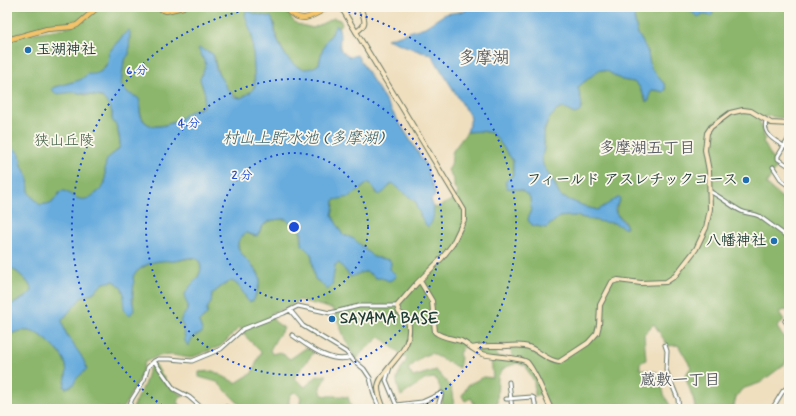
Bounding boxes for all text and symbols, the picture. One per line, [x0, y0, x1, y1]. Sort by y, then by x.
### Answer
place label: 玉湖神社 [36, 40, 96, 60]
marker: 玉湖神社 [23, 45, 33, 55]
district label: 多摩湖 [459, 47, 510, 69]
text: 6 分 [126, 63, 148, 79]
text: 4 分 [178, 116, 200, 132]
water label: 村山上貯水池 (多摩湖) [223, 128, 386, 149]
park label: 狭山丘陵 [34, 131, 94, 151]
district label: 多摩湖五丁目 [599, 138, 695, 159]
text: 2 分 [231, 168, 253, 184]
place label: フィールド アスレチックコース [527, 170, 738, 190]
marker: フィールド アスレチックコース [741, 175, 751, 185]
centre of rings [287, 220, 301, 234]
place label: 八幡神社 [706, 231, 766, 251]
marker: 八幡神社 [769, 236, 779, 246]
place label: SAYAMA BASE [340, 309, 439, 329]
marker: SAYAMA BASE [327, 314, 337, 324]
district label: 蔵敷一丁目 [640, 370, 720, 391]

